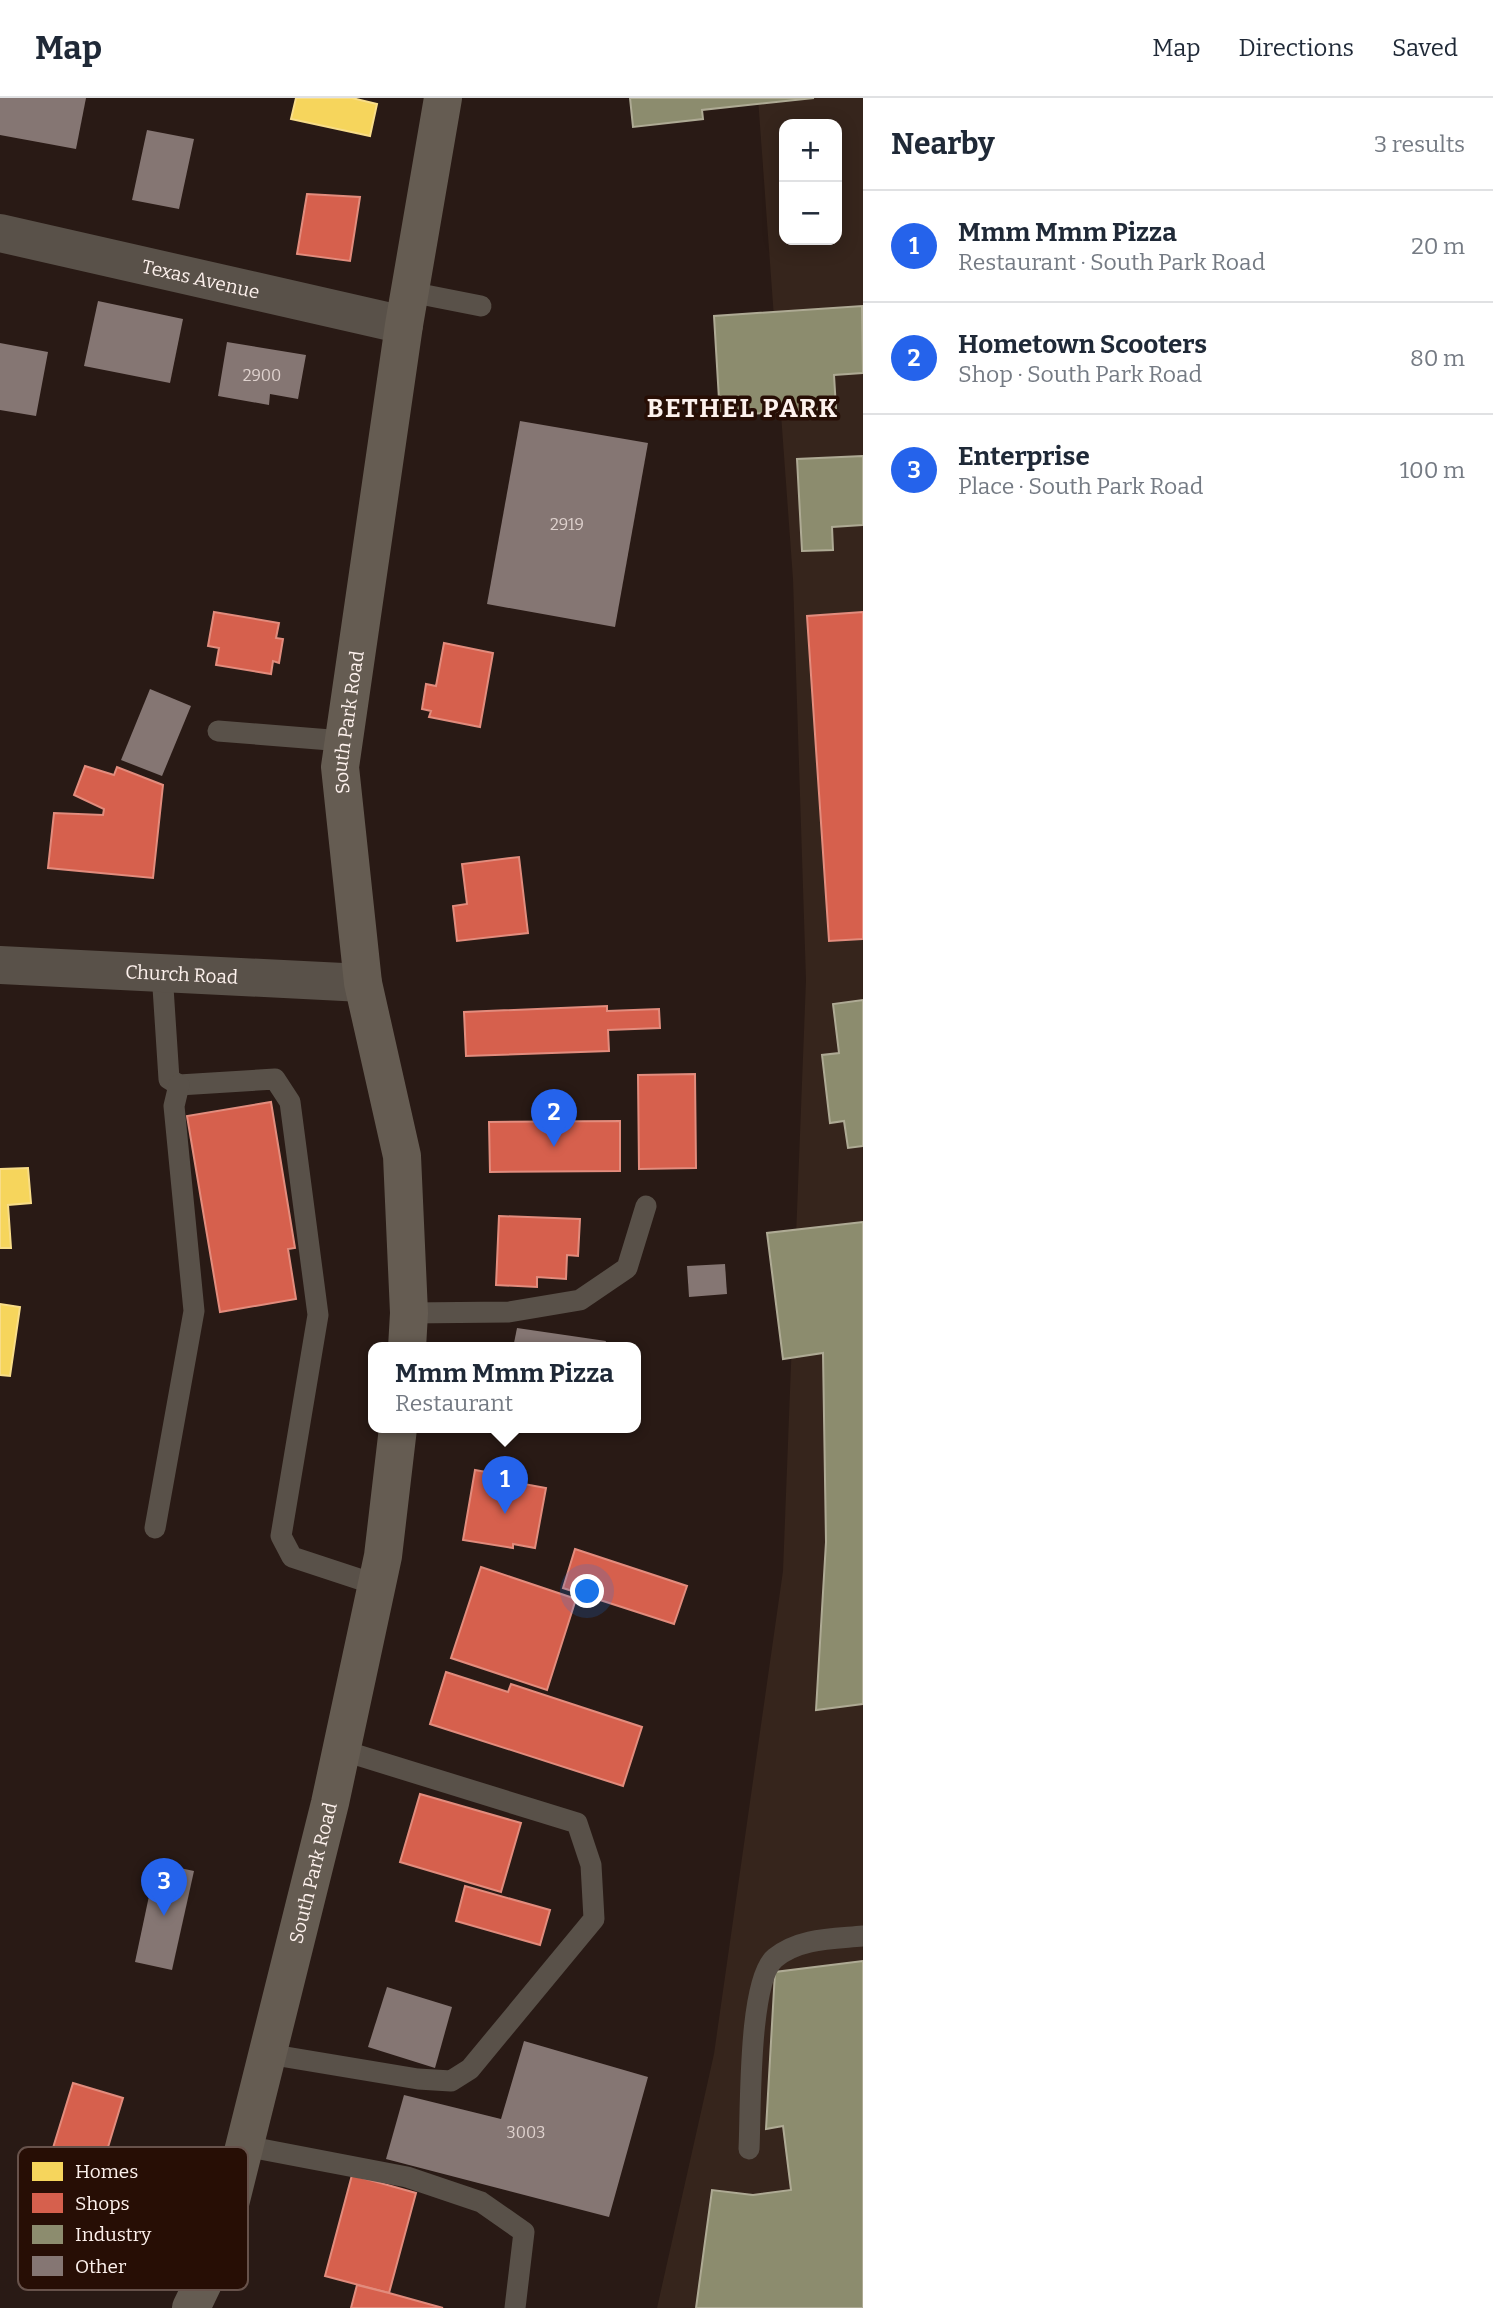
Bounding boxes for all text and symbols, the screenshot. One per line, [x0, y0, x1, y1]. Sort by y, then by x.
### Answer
text: Map [35, 28, 102, 68]
text: Map [1152, 34, 1201, 62]
text: Directions [1239, 34, 1354, 62]
text: Saved [1392, 34, 1458, 62]
map controls [779, 119, 842, 245]
button: + [779, 119, 842, 182]
text: Nearby [891, 126, 995, 162]
text: 3 results [1374, 130, 1465, 158]
button: − [779, 182, 842, 245]
text: Mmm Mmm Pizza [958, 217, 1177, 248]
text: 1 [909, 232, 919, 260]
text: 20 m [1411, 232, 1465, 260]
text: Restaurant · South Park Road [958, 248, 1265, 276]
street label: Texas Avenue [140, 255, 262, 304]
text: Hometown Scooters [958, 329, 1207, 360]
text: 2 [908, 344, 920, 372]
text: 80 m [1410, 344, 1465, 372]
text: Shop · South Park Road [958, 360, 1202, 388]
house number: 2900 [243, 366, 281, 385]
district label: BETHEL PARK [647, 393, 839, 424]
text: Enterprise [958, 441, 1090, 472]
text: 3 [907, 456, 921, 484]
text: 100 m [1400, 456, 1465, 484]
text: Place · South Park Road [958, 472, 1203, 500]
house number: 2919 [550, 515, 584, 534]
street label: South Park Road [328, 649, 369, 795]
street label: Church Road [125, 960, 239, 989]
pin: 2 [531, 1089, 577, 1147]
popup [368, 1342, 641, 1433]
text: Mmm Mmm Pizza [395, 1358, 614, 1389]
text: Restaurant [395, 1389, 513, 1417]
pin: 1 [482, 1456, 528, 1514]
your location [570, 1574, 604, 1608]
street label: South Park Road [284, 1800, 342, 1946]
pin: 3 [141, 1858, 187, 1916]
house number: 3003 [507, 2123, 545, 2142]
legend [18, 2147, 248, 2290]
text: Homes [75, 2160, 138, 2183]
text: Shops [75, 2192, 130, 2215]
text: Industry [75, 2223, 152, 2246]
text: Other [75, 2255, 127, 2278]

